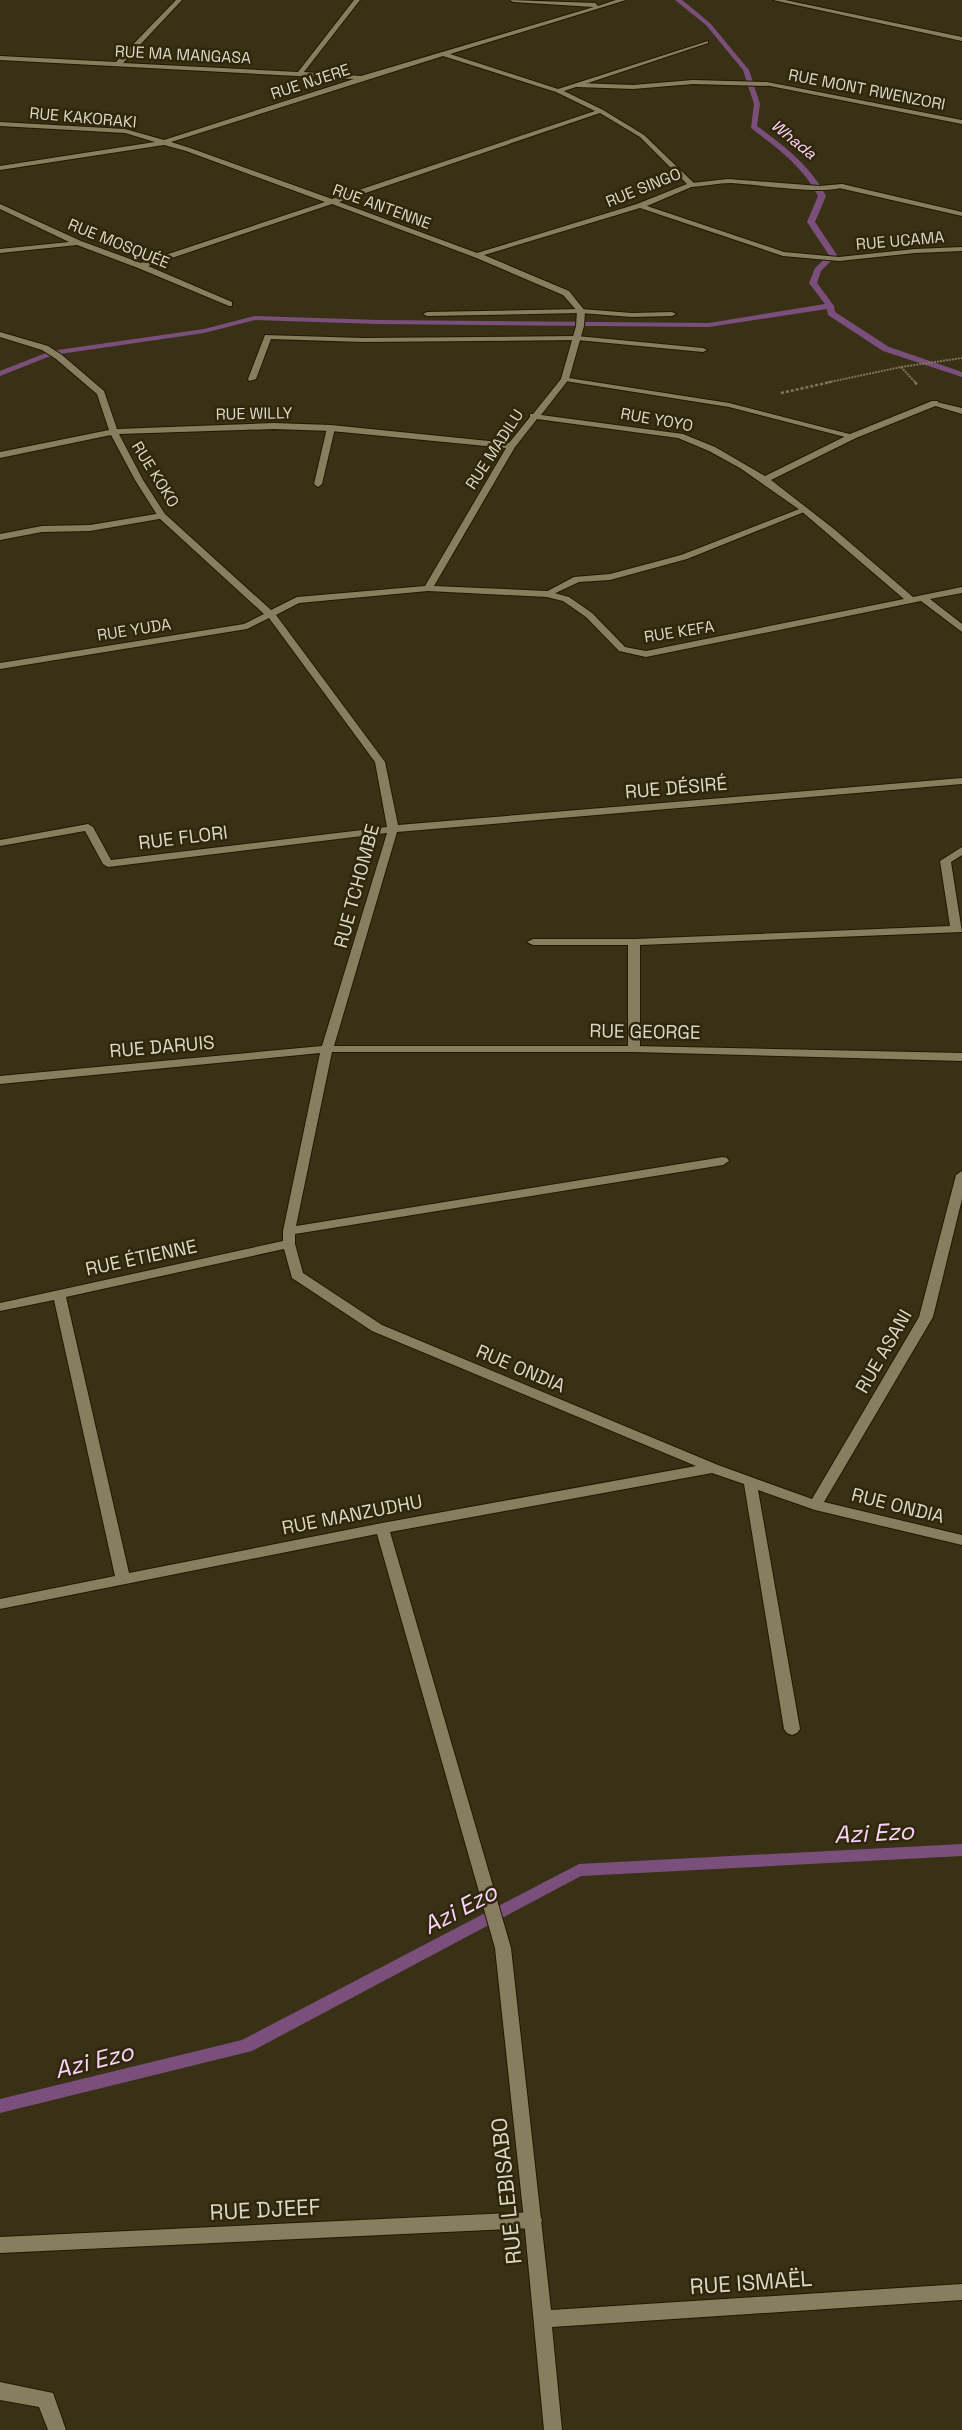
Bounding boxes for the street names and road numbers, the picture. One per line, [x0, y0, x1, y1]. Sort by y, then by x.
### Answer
street label: RUE MA MANGASA [114, 40, 252, 69]
street label: RUE NJERE [268, 59, 352, 104]
street label: RUE MONT RWENZORI [787, 64, 947, 115]
street label: RUE KAKORAKI [28, 102, 137, 133]
street label: RUE SINGO [602, 163, 684, 212]
street label: RUE ANTENNE [330, 179, 434, 234]
street label: RUE MOSQUÉE [65, 214, 173, 273]
street label: RUE UCAMA [855, 226, 945, 255]
street label: RUE WILLY [215, 402, 293, 425]
street label: RUE YOYO [619, 403, 695, 436]
street label: RUE MADILU [461, 405, 528, 493]
street label: RUE KOKO [127, 437, 184, 511]
street label: RUE YUDA [96, 613, 173, 646]
street label: RUE KEFA [643, 616, 716, 647]
street label: RUE DÉSIRÉ [624, 771, 728, 804]
street label: RUE FLORI [137, 820, 229, 855]
street label: RUE TCHOMBE [328, 821, 385, 951]
street label: RUE GEORGE [589, 1018, 701, 1045]
street label: RUE DARUIS [108, 1029, 216, 1064]
street label: RUE ÉTIENNE [83, 1233, 199, 1282]
street label: RUE ASANI [849, 1305, 917, 1398]
street label: RUE ONDIA [472, 1338, 569, 1398]
street label: RUE ONDIA [849, 1482, 947, 1529]
street label: RUE MANZUDHU [280, 1489, 424, 1540]
street label: RUE LEBISABO [484, 2116, 528, 2266]
street label: RUE DJEEF [209, 2192, 321, 2226]
street label: RUE ISMAËL [689, 2264, 813, 2300]

